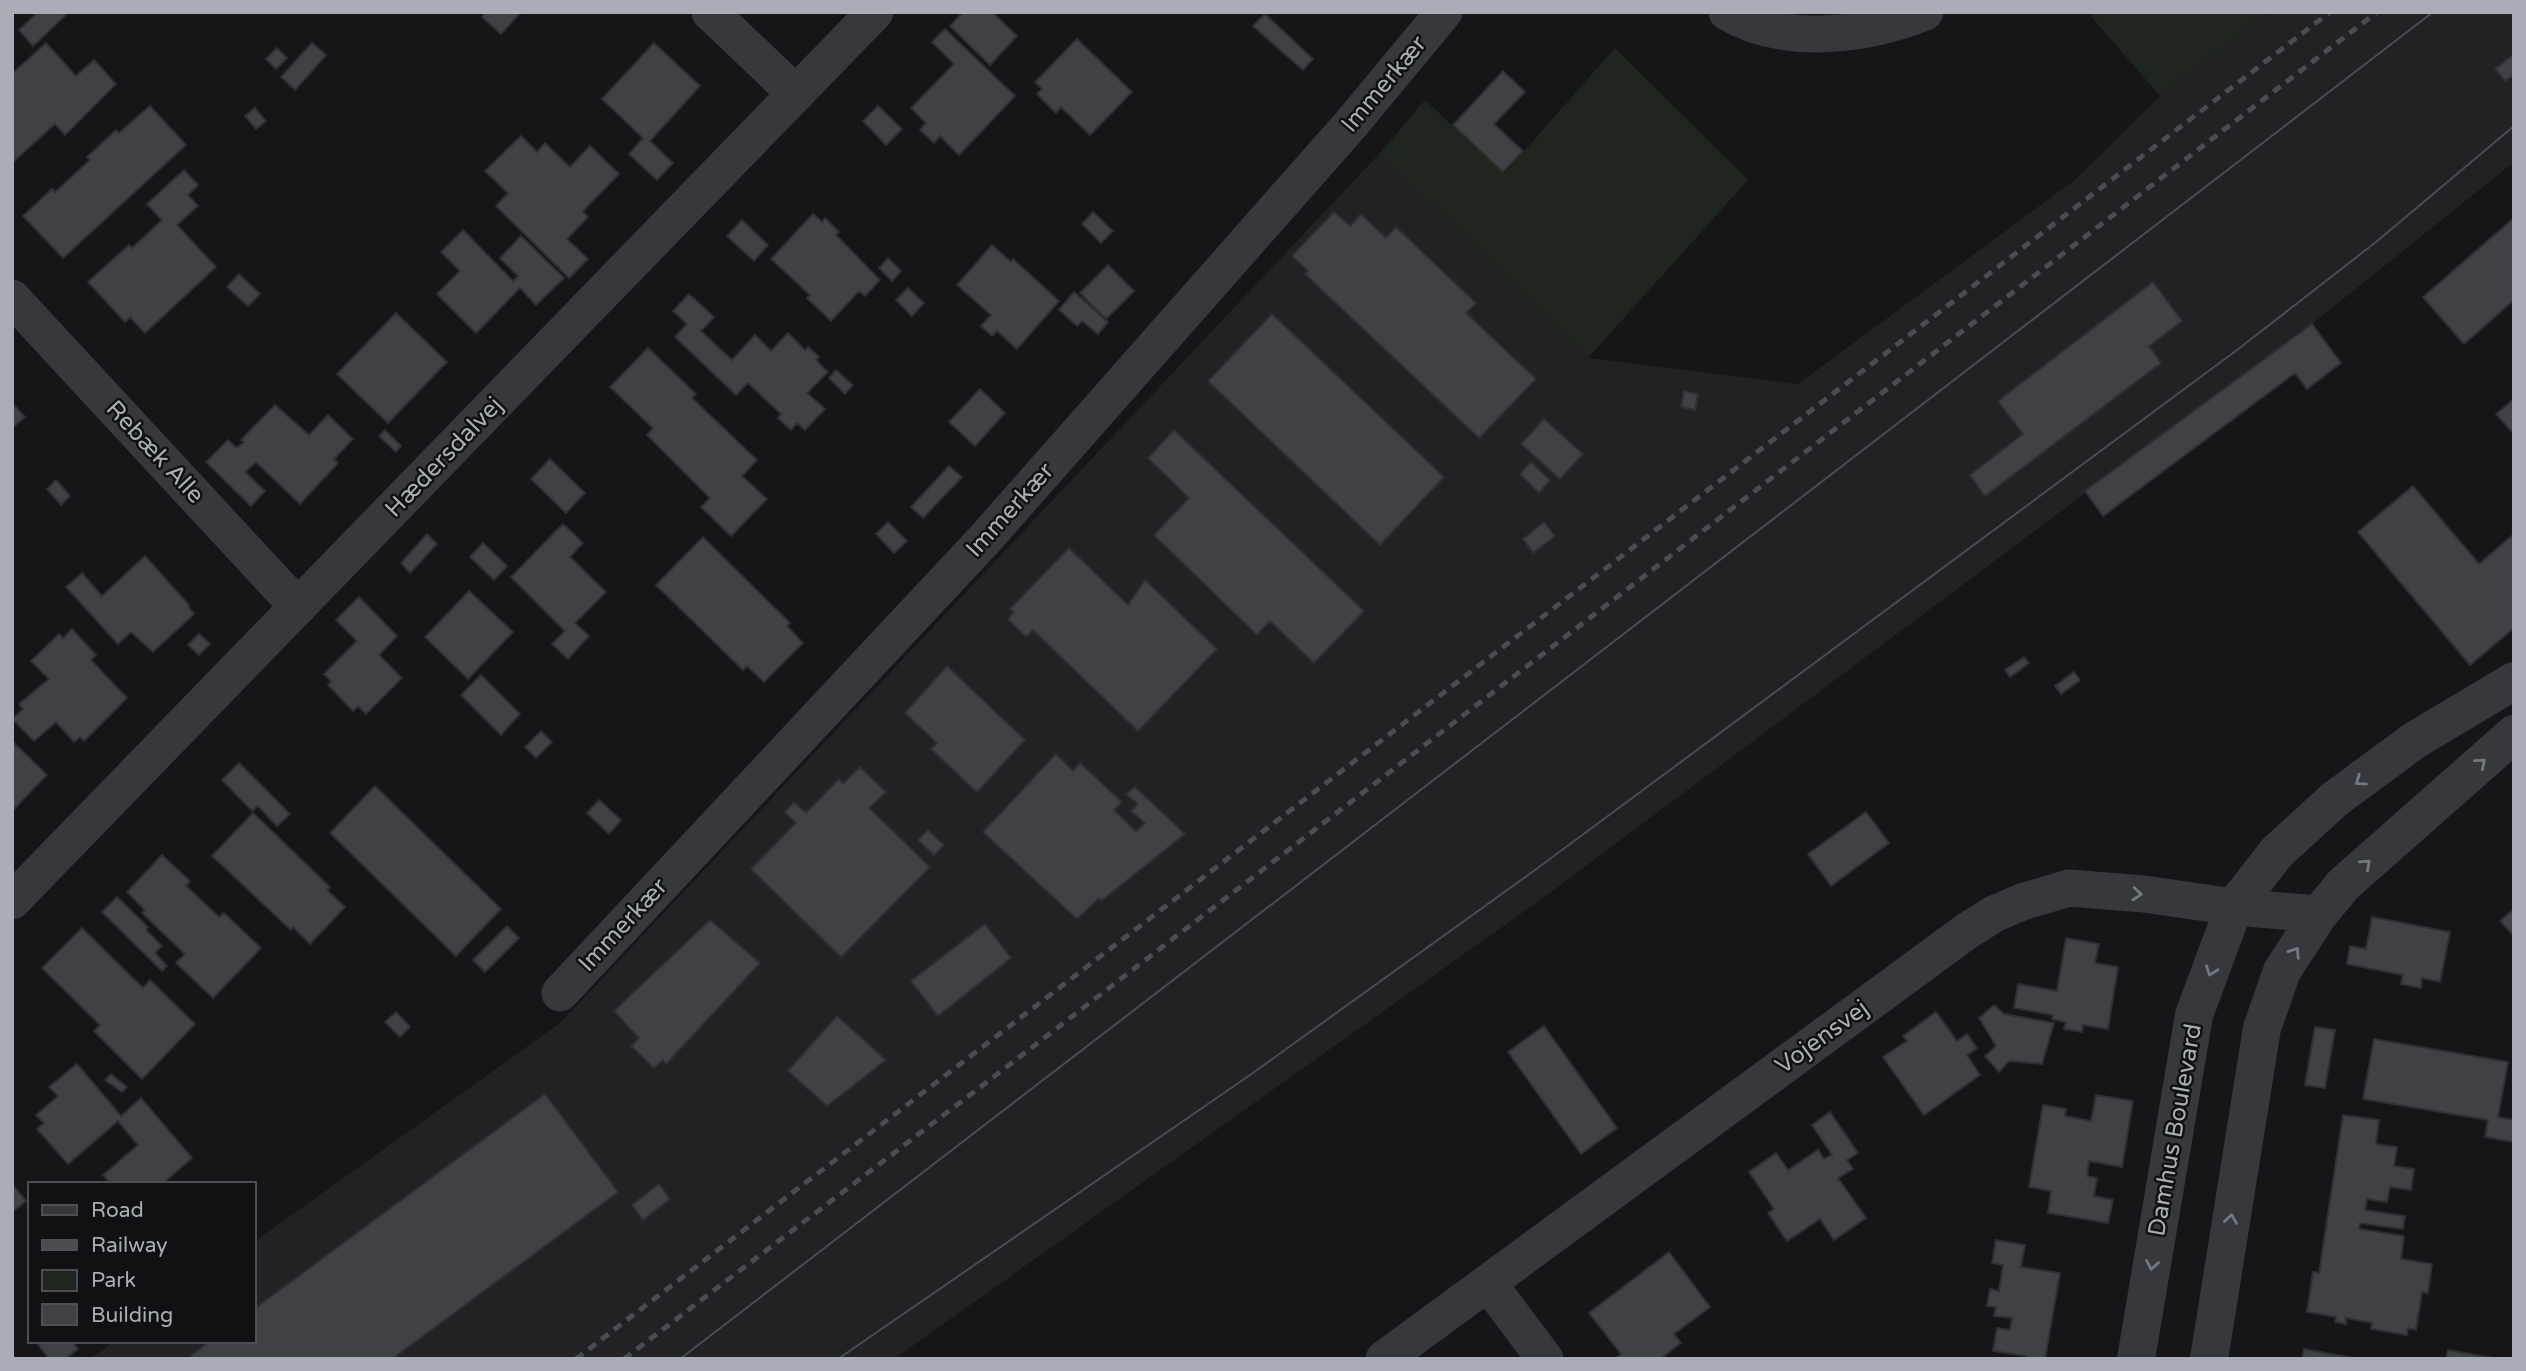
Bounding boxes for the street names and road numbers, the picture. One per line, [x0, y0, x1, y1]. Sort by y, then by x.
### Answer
street label: Immerkær [1335, 29, 1433, 138]
street label: Hædersdalvej [379, 391, 509, 523]
street label: Rebæk Alle [100, 394, 210, 510]
street label: Immerkær [960, 456, 1061, 563]
street label: Immerkær [572, 872, 674, 978]
street label: Vojensvej [1770, 994, 1874, 1080]
street label: Damhus Boulevard [2142, 1021, 2208, 1239]

